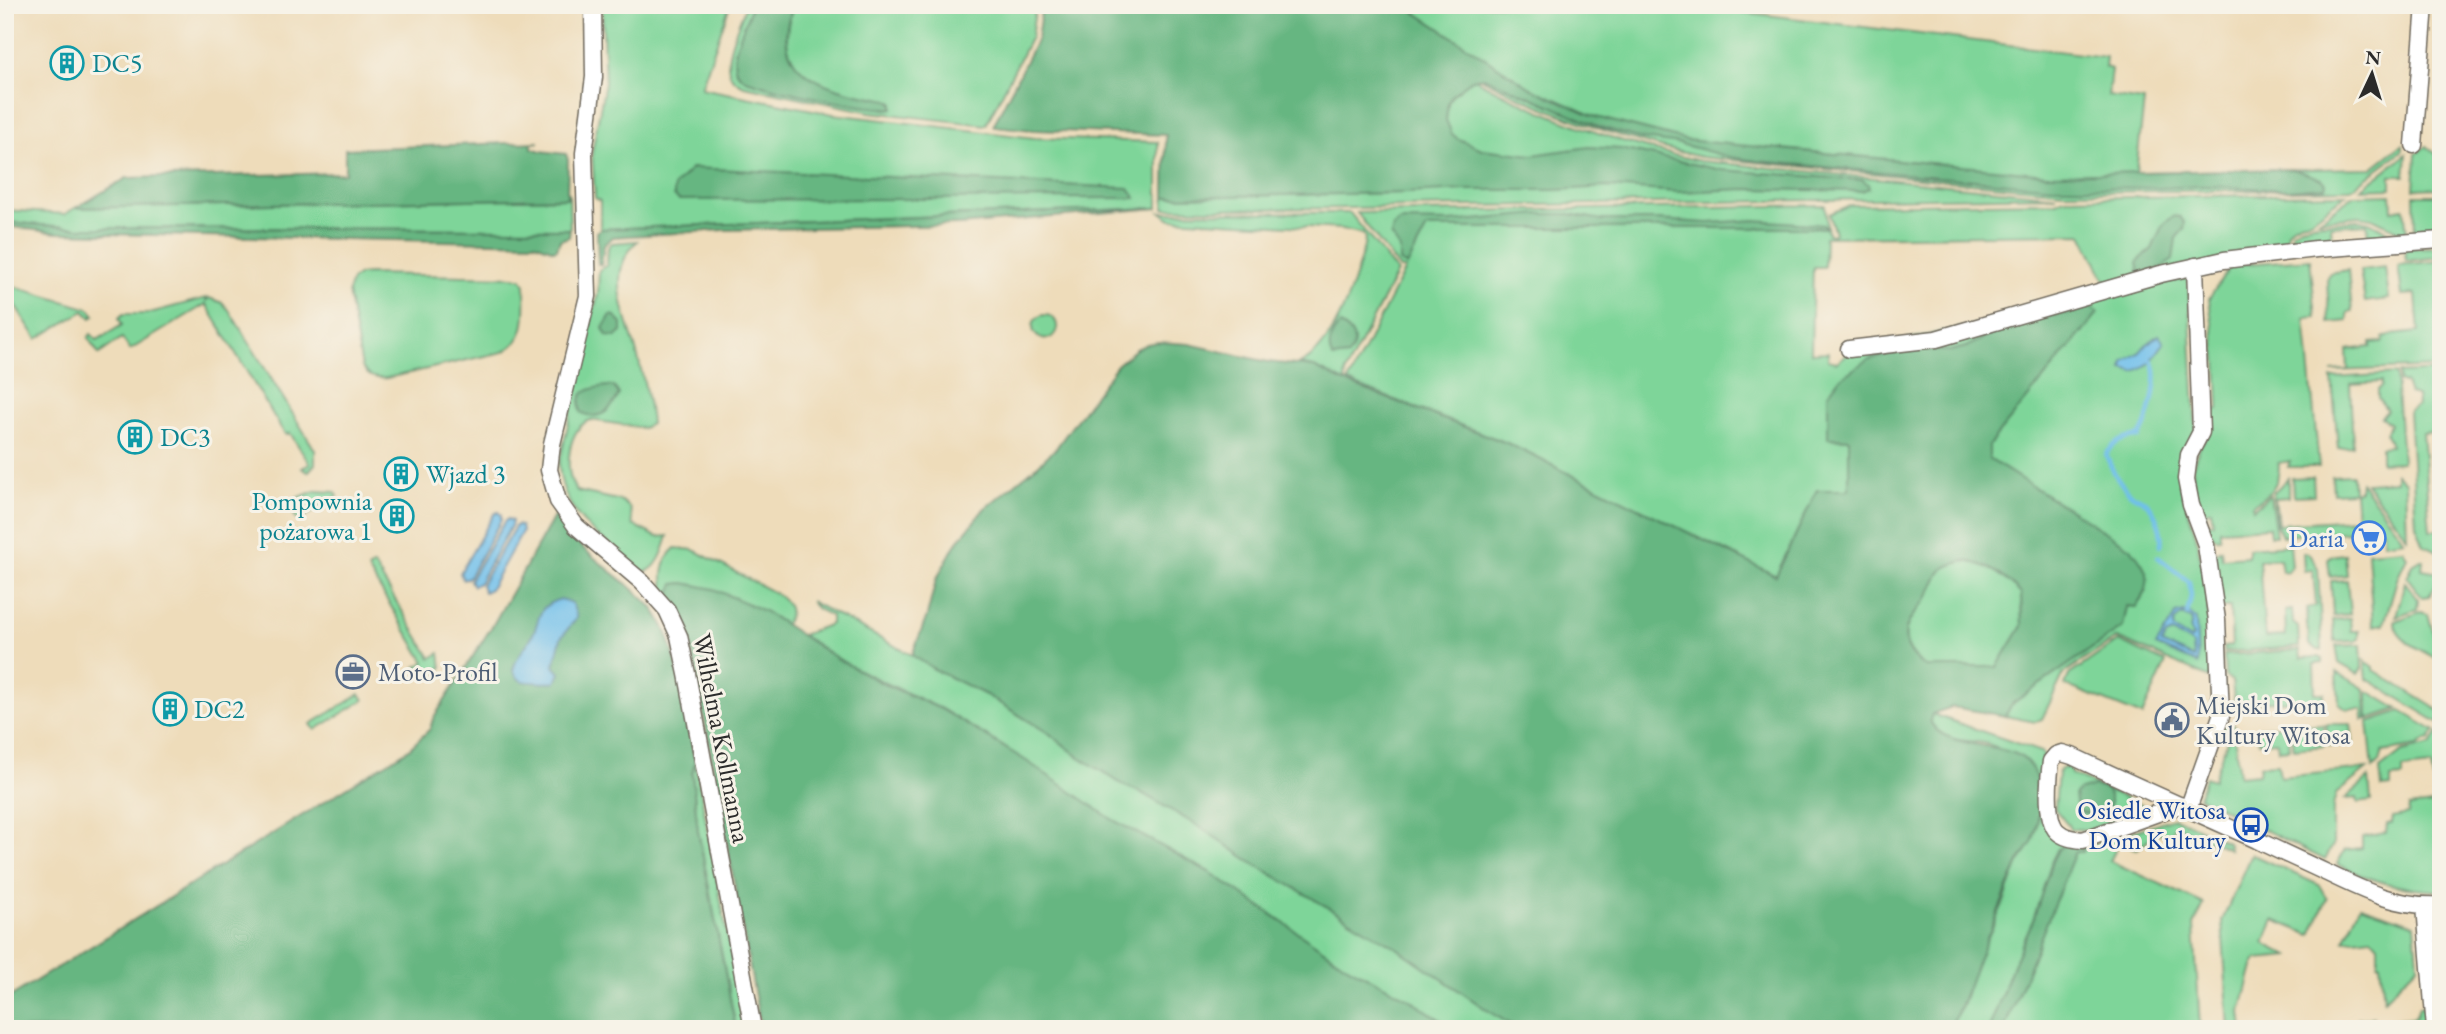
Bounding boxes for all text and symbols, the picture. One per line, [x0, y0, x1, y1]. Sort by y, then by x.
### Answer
north arrow [2338, 38, 2408, 108]
building icon: DC5 [48, 44, 86, 82]
text: N [2365, 45, 2382, 71]
place label: DC5 [92, 46, 143, 80]
building icon: DC3 [116, 418, 154, 456]
place label: DC3 [160, 420, 211, 454]
building icon: Wjazd 3 [382, 455, 420, 493]
place label: Wjazd 3 [426, 457, 505, 491]
place label: Pompownia pożarowa 1 [252, 484, 373, 548]
building icon: Pompownia pożarowa 1 [378, 497, 416, 535]
supermarket icon: Daria [2350, 519, 2388, 557]
place label: Daria [2289, 521, 2345, 555]
street label: Wilhelma Kollmanna [685, 630, 759, 846]
office icon: Moto-Profil [334, 653, 372, 691]
place label: Moto-Profil [378, 655, 498, 689]
place label: Miejski Dom Kultury Witosa [2196, 688, 2351, 752]
building icon: DC2 [151, 690, 189, 728]
place label: DC2 [194, 692, 245, 726]
public building icon: Miejski Dom Kultury Witosa [2153, 701, 2191, 739]
place label: Osiedle Witosa Dom Kultury [2077, 793, 2227, 857]
bus stop icon: Osiedle Witosa Dom Kultury [2232, 806, 2270, 844]

